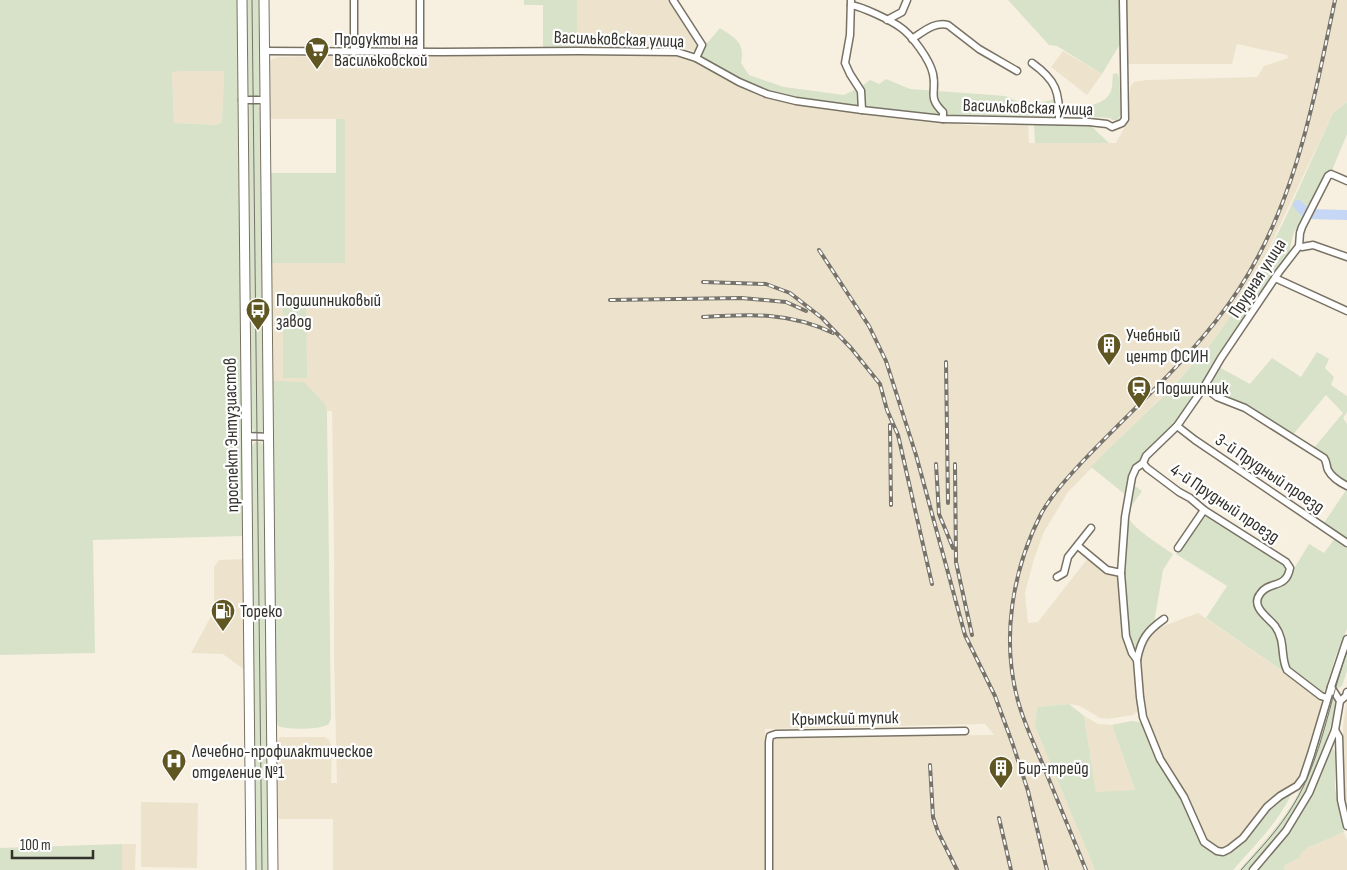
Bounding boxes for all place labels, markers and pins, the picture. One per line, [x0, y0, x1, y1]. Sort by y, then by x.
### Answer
place label: Продукты на Васильковской [334, 29, 427, 71]
supermarket icon: Продукты на Васильковской [304, 36, 330, 70]
place label: Подшипниковый завод [276, 290, 381, 332]
bus stop icon: Подшипниковый завод [245, 297, 271, 331]
place label: Учебный центр ФСИН [1126, 325, 1209, 367]
building icon: Учебный центр ФСИН [1096, 332, 1122, 366]
station icon: Подшипник [1126, 375, 1152, 409]
place label: Подшипник [1156, 378, 1229, 399]
fuel station icon: Тореко [210, 598, 236, 632]
place label: Тореко [240, 601, 282, 622]
place label: Лечебно-профилактическое отделение №1 [191, 741, 373, 783]
hospital icon: Лечебно-профилактическое отделение №1 [161, 748, 187, 782]
building icon: Бир-трейд [988, 755, 1014, 789]
place label: Бир-трейд [1018, 758, 1089, 779]

